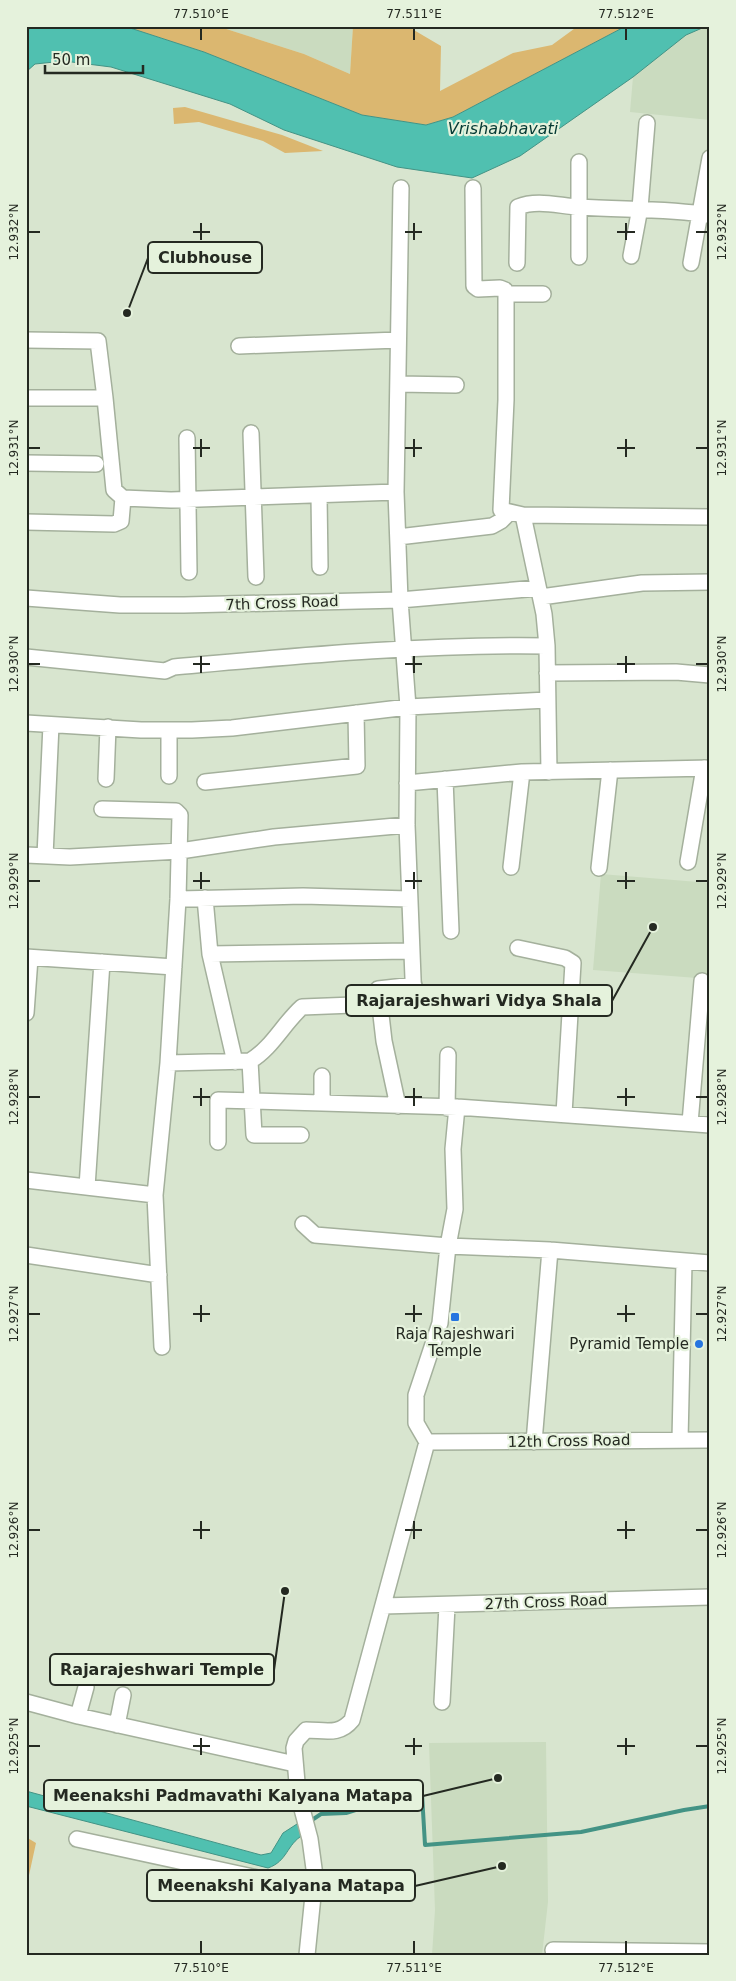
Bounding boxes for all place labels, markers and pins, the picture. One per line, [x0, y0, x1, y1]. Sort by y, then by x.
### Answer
callout: Clubhouse [148, 242, 262, 273]
callout: Rajarajeshwari Vidya Shala [346, 985, 612, 1016]
marker: Raja Rajeshwari Temple [449, 1311, 461, 1323]
place label: Raja Rajeshwari Temple [395, 1325, 515, 1360]
place label: Pyramid Temple [569, 1335, 689, 1353]
marker: Pyramid Temple [693, 1338, 705, 1350]
callout: Rajarajeshwari Temple [50, 1654, 274, 1685]
callout: Meenakshi Padmavathi Kalyana Matapa [44, 1780, 423, 1811]
callout: Meenakshi Kalyana Matapa [147, 1870, 415, 1901]

